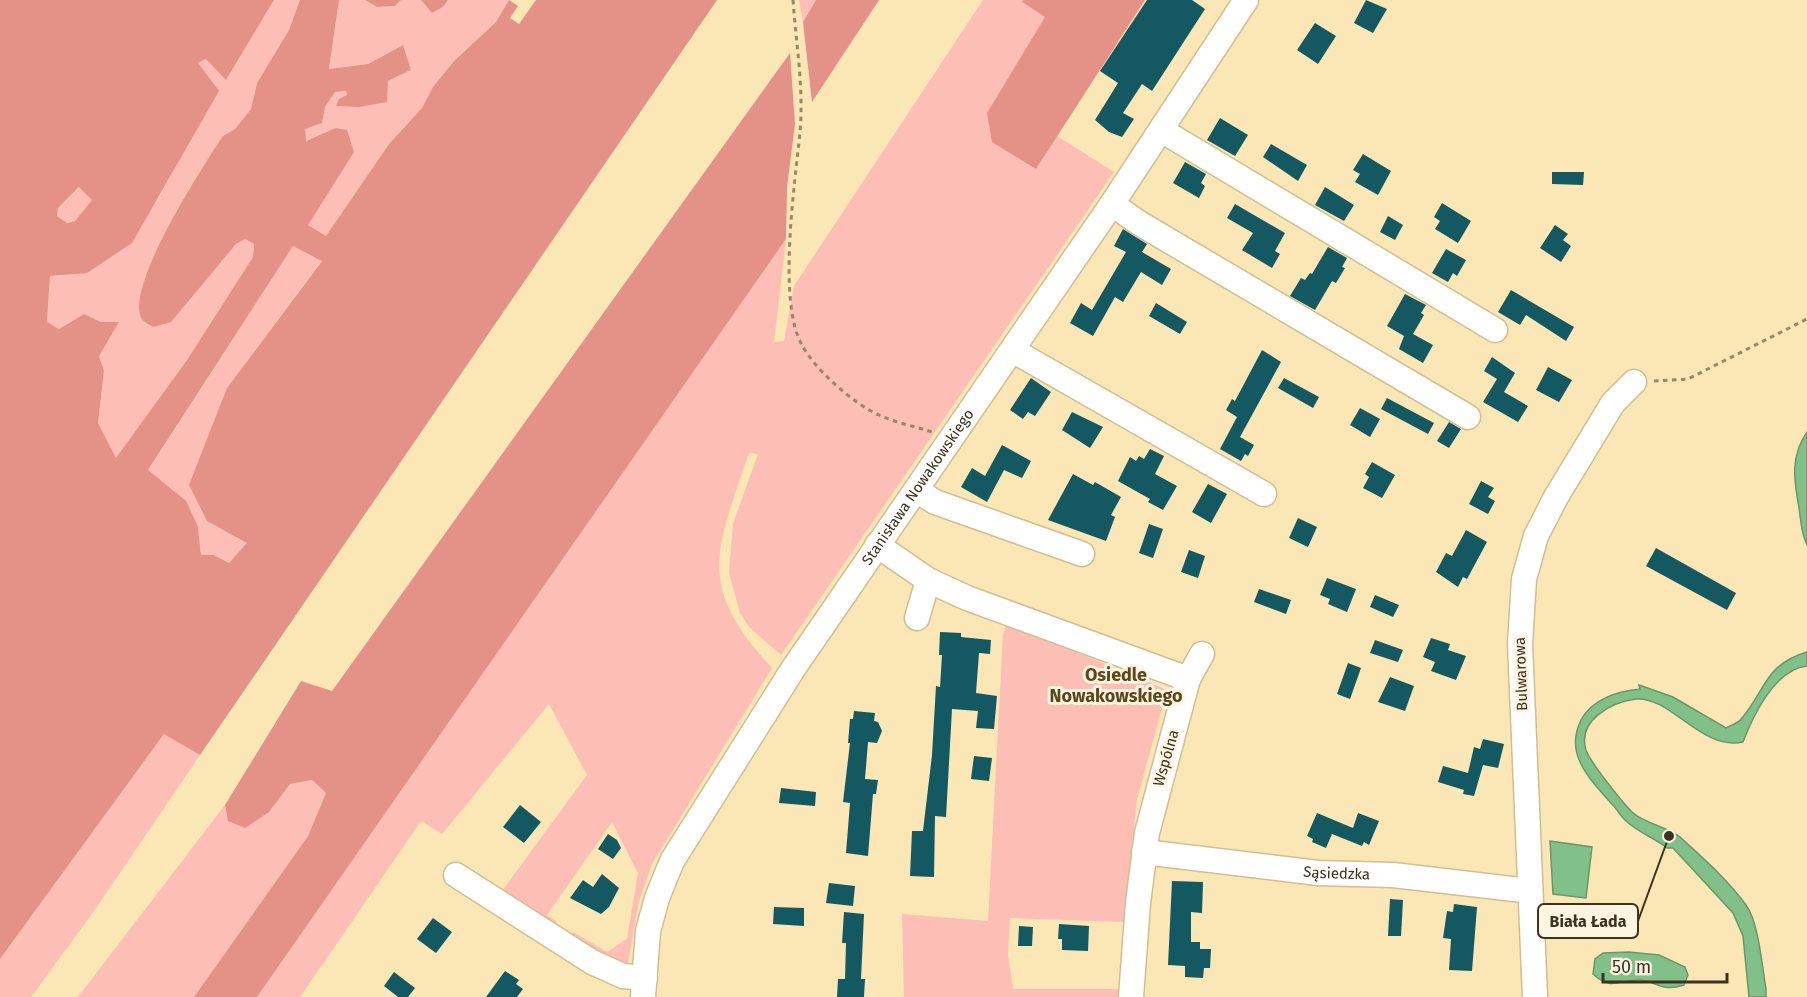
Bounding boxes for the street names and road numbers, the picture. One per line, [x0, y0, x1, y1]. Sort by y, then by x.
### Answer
street label: Stanisława Nowakowskiego [858, 406, 978, 568]
street label: Bulwarowa [1511, 637, 1531, 711]
street label: Wspólna [1149, 728, 1183, 788]
street label: Sąsiedzka [1302, 862, 1370, 883]

